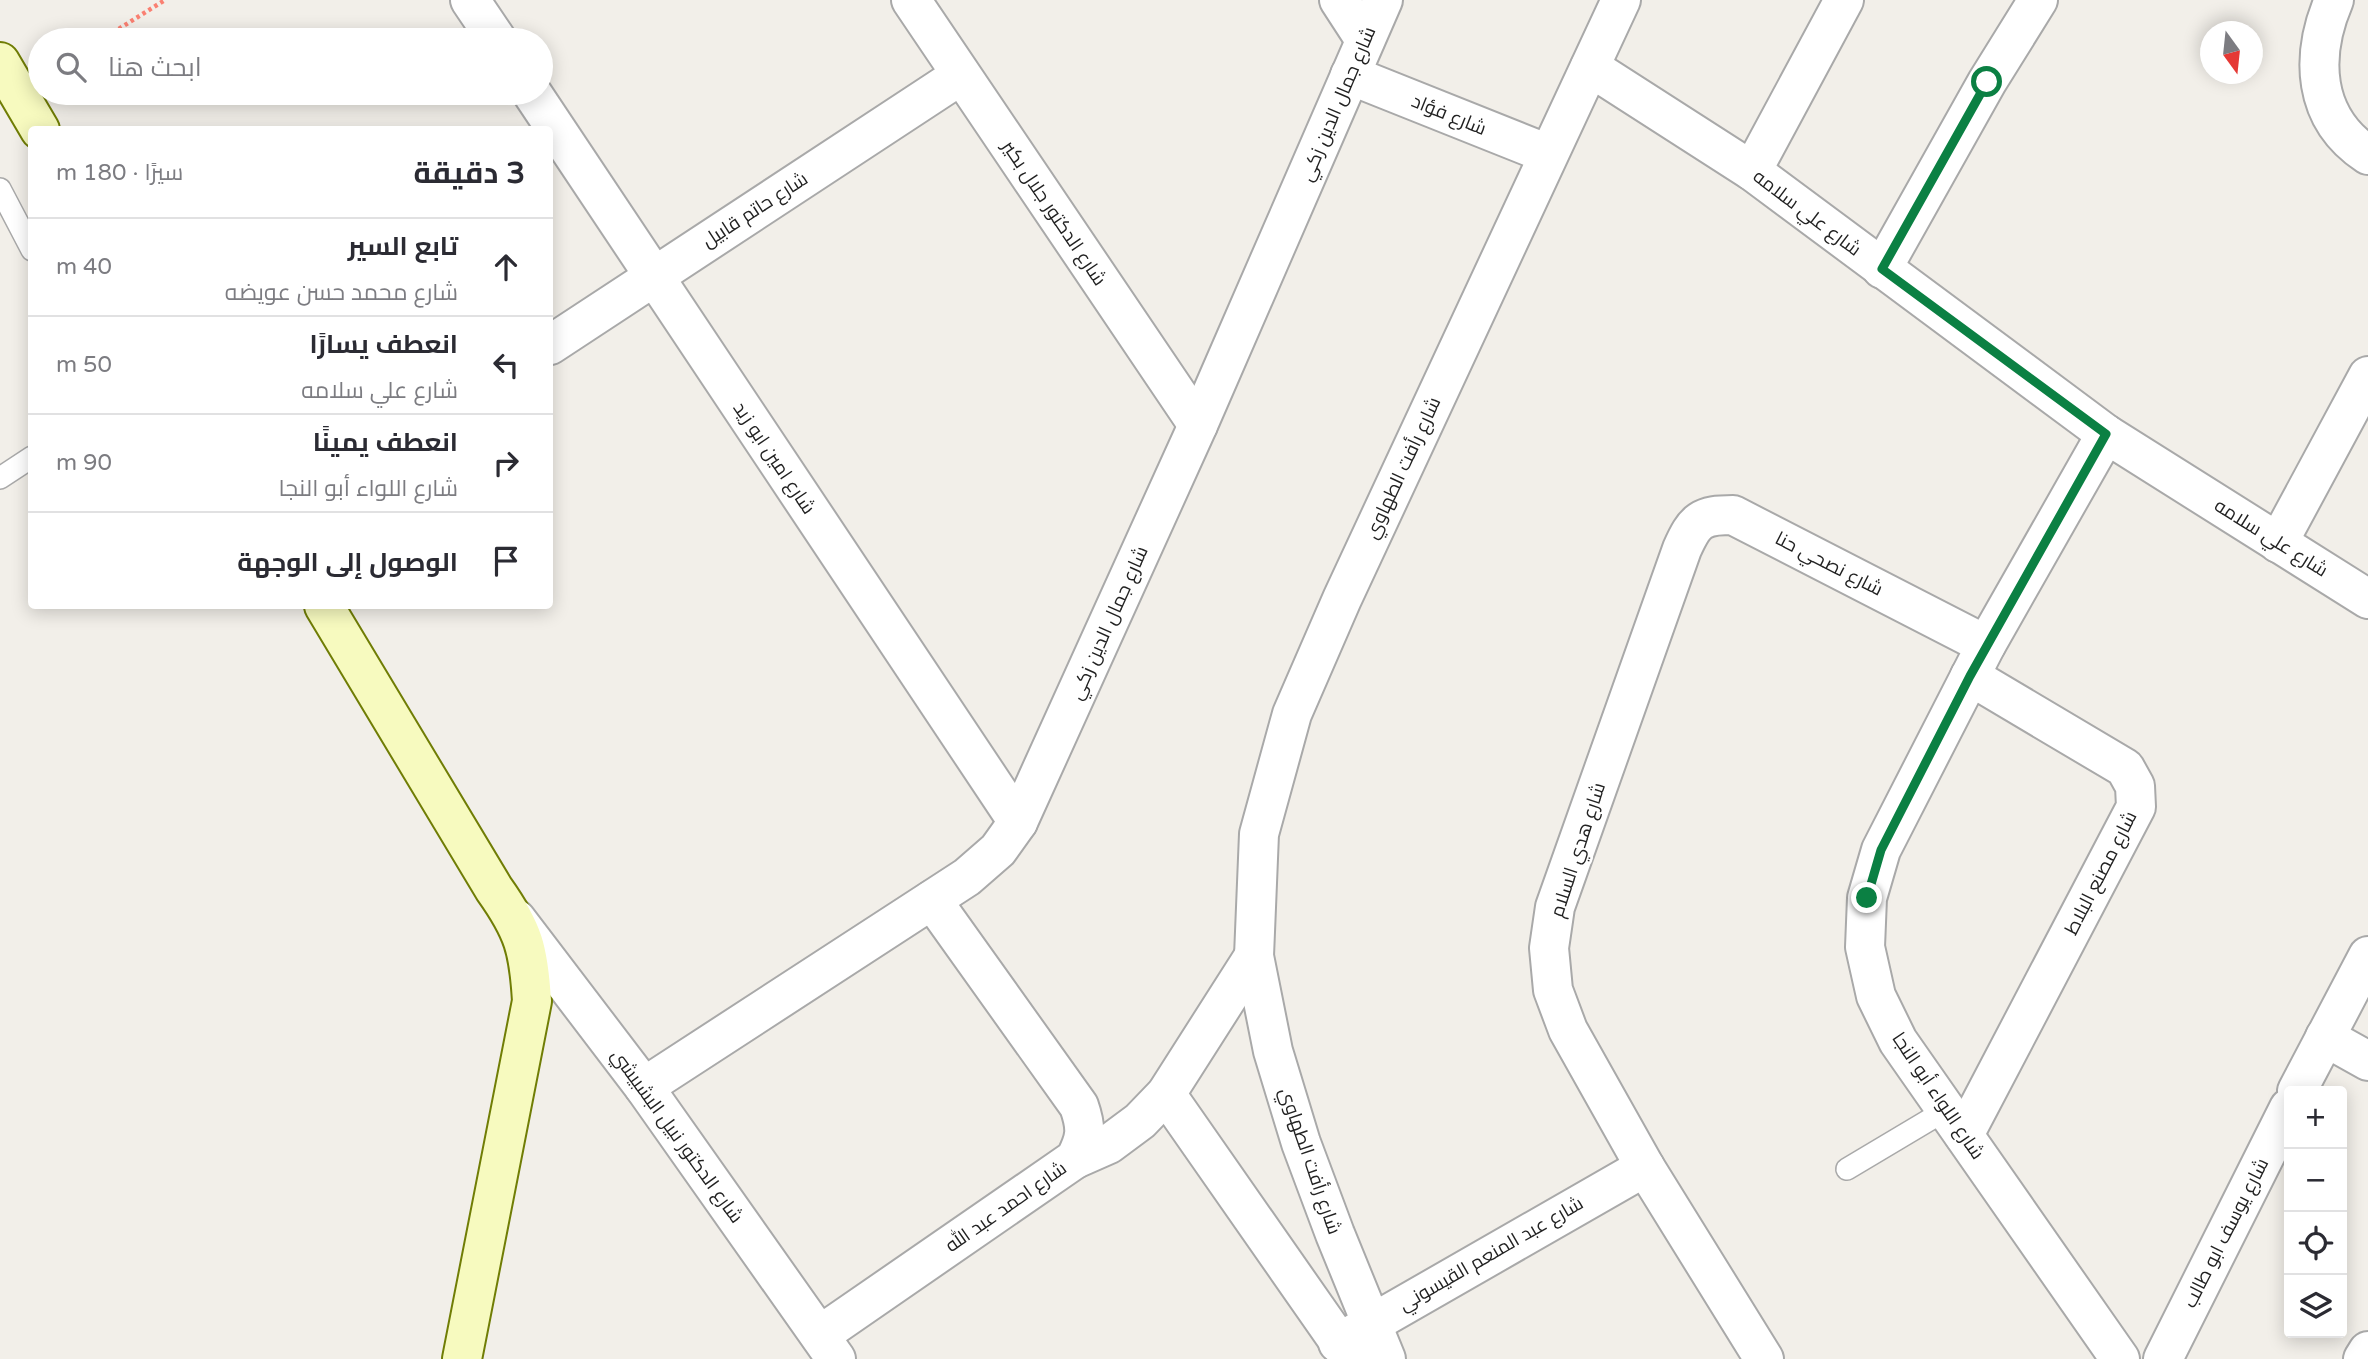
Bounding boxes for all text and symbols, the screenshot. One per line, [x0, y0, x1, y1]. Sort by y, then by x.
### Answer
north arrow [2200, 21, 2263, 84]
street label: شارع جمال الدين زكي [1295, 23, 1383, 186]
search box [28, 28, 553, 105]
icon: search [52, 48, 90, 86]
text: ابحث هنا [108, 52, 202, 83]
route start [1971, 66, 2002, 97]
street label: شارع فؤاد [1408, 90, 1490, 142]
street label: شارع الدكتور جلال بكير [995, 135, 1111, 291]
text: 3 دقيقة [414, 155, 525, 192]
text: سيرًا · 180 m [56, 159, 183, 187]
street label: شارع علي سلامه [1747, 165, 1865, 263]
street label: شارع حاتم قابيل [698, 168, 813, 254]
text: تابع السير [348, 231, 458, 262]
icon: ahead [487, 248, 525, 286]
text: 40 m [56, 253, 112, 281]
text: شارع محمد حسن عويضه [225, 279, 458, 307]
text: انعطف يسارًا [309, 329, 458, 360]
icon: left [487, 346, 525, 384]
text: 50 m [56, 351, 112, 379]
text: شارع علي سلامه [301, 377, 458, 405]
street label: شارع رأفت الطهاوي [1360, 393, 1448, 544]
street label: شارع امين ابو زيد [727, 398, 820, 519]
text: انعطف يمينًا [313, 427, 458, 458]
icon: right [487, 444, 525, 482]
text: 90 m [56, 449, 112, 477]
text: شارع اللواء أبو النجا [278, 475, 458, 503]
street label: شارع علي سلامه [2209, 494, 2332, 584]
street label: شارع نصحي حنا [1770, 527, 1887, 603]
icon: arrive [487, 542, 525, 580]
street label: شارع جمال الدين زكي [1065, 543, 1156, 704]
text: الوصول إلى الوجهة [237, 547, 458, 578]
street label: شارع هدي السلام [1546, 780, 1613, 921]
street label: شارع مصنع البلاط [2060, 807, 2143, 939]
route end [1851, 882, 1882, 913]
street label: شارع اللواء أبو النجا [1886, 1028, 1989, 1165]
street label: شارع الدكتور نبيل البشبيشي [604, 1045, 748, 1229]
street label: شارع رأفت الطهاوي [1272, 1084, 1346, 1238]
map controls [2284, 1086, 2347, 1338]
button: + [2284, 1086, 2347, 1149]
button: − [2284, 1149, 2347, 1212]
street label: شارع يوسف ابو طالب [2179, 1154, 2275, 1312]
street label: شارع احمد عبد الله [940, 1156, 1072, 1258]
street label: شارع عبد المنعم القيسوني [1395, 1192, 1589, 1318]
button: locate [2284, 1212, 2347, 1275]
button: layers [2284, 1275, 2347, 1338]

